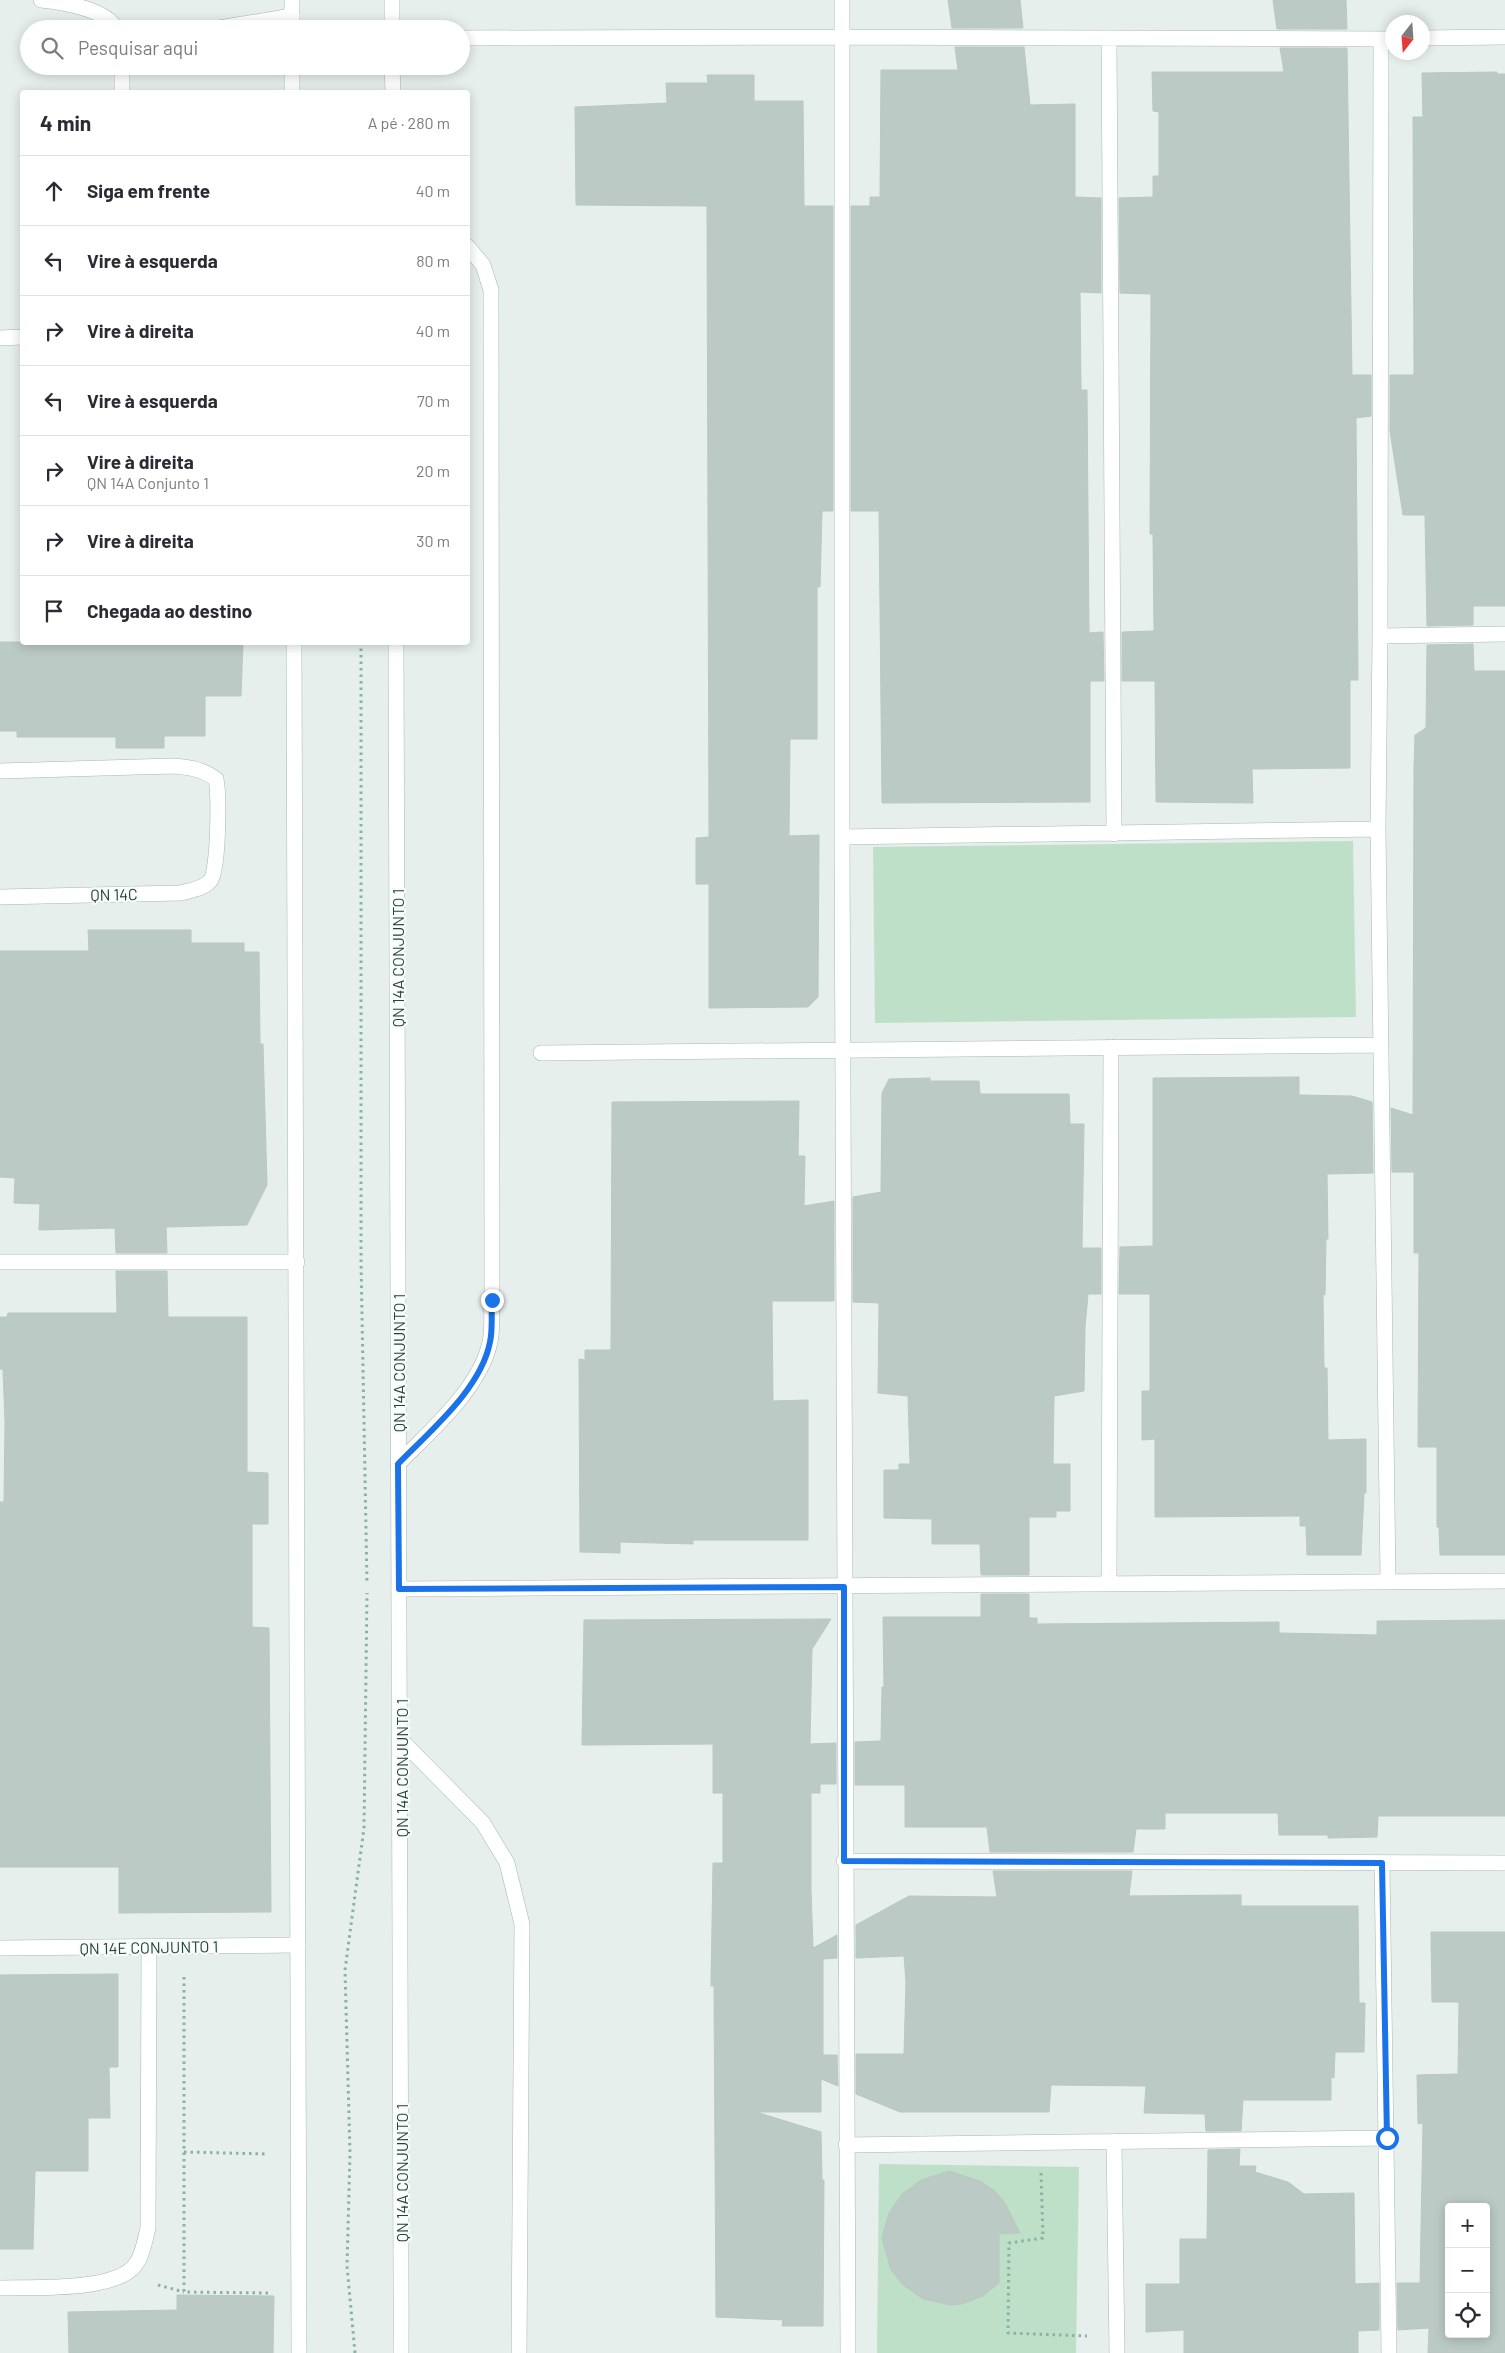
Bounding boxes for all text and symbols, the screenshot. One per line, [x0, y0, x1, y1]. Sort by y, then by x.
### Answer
north arrow [1385, 15, 1430, 60]
search box [20, 20, 470, 75]
icon: search [38, 34, 66, 62]
text: Pesquisar aqui [78, 36, 198, 59]
text: 4 min [40, 110, 91, 135]
text: A pé · 280 m [368, 113, 450, 132]
icon: ahead [40, 177, 68, 205]
text: Siga em frente [87, 179, 210, 202]
text: 40 m [416, 181, 450, 200]
icon: left [40, 247, 68, 275]
text: Vire à esquerda [87, 249, 218, 272]
text: 80 m [416, 251, 450, 270]
icon: right [40, 317, 68, 345]
text: Vire à direita [87, 319, 194, 342]
text: 40 m [416, 321, 450, 340]
icon: left [40, 387, 68, 415]
text: Vire à esquerda [87, 389, 218, 412]
text: 70 m [417, 391, 450, 410]
text: Vire à direita [87, 450, 194, 473]
icon: right [40, 457, 68, 485]
text: 20 m [416, 461, 450, 480]
text: QN 14A Conjunto 1 [87, 473, 209, 492]
icon: right [40, 527, 68, 555]
text: Vire à direita [87, 529, 194, 552]
text: 30 m [416, 531, 450, 550]
icon: arrive [40, 597, 68, 625]
text: Chegada ao destino [87, 599, 252, 622]
street label: QN 14C [90, 884, 138, 904]
street label: QN 14A CONJUNTO 1 [388, 889, 407, 1027]
route end [481, 1289, 504, 1312]
street label: QN 14A CONJUNTO 1 [389, 1294, 408, 1432]
street label: QN 14A CONJUNTO 1 [392, 1699, 411, 1837]
street label: QN 14E CONJUNTO 1 [80, 1936, 218, 1958]
street label: QN 14A CONJUNTO 1 [392, 2104, 411, 2242]
route start [1376, 2127, 1399, 2150]
map controls [1445, 2203, 1490, 2338]
button: + [1445, 2203, 1490, 2248]
button: − [1445, 2248, 1490, 2293]
button: locate [1445, 2293, 1490, 2338]

